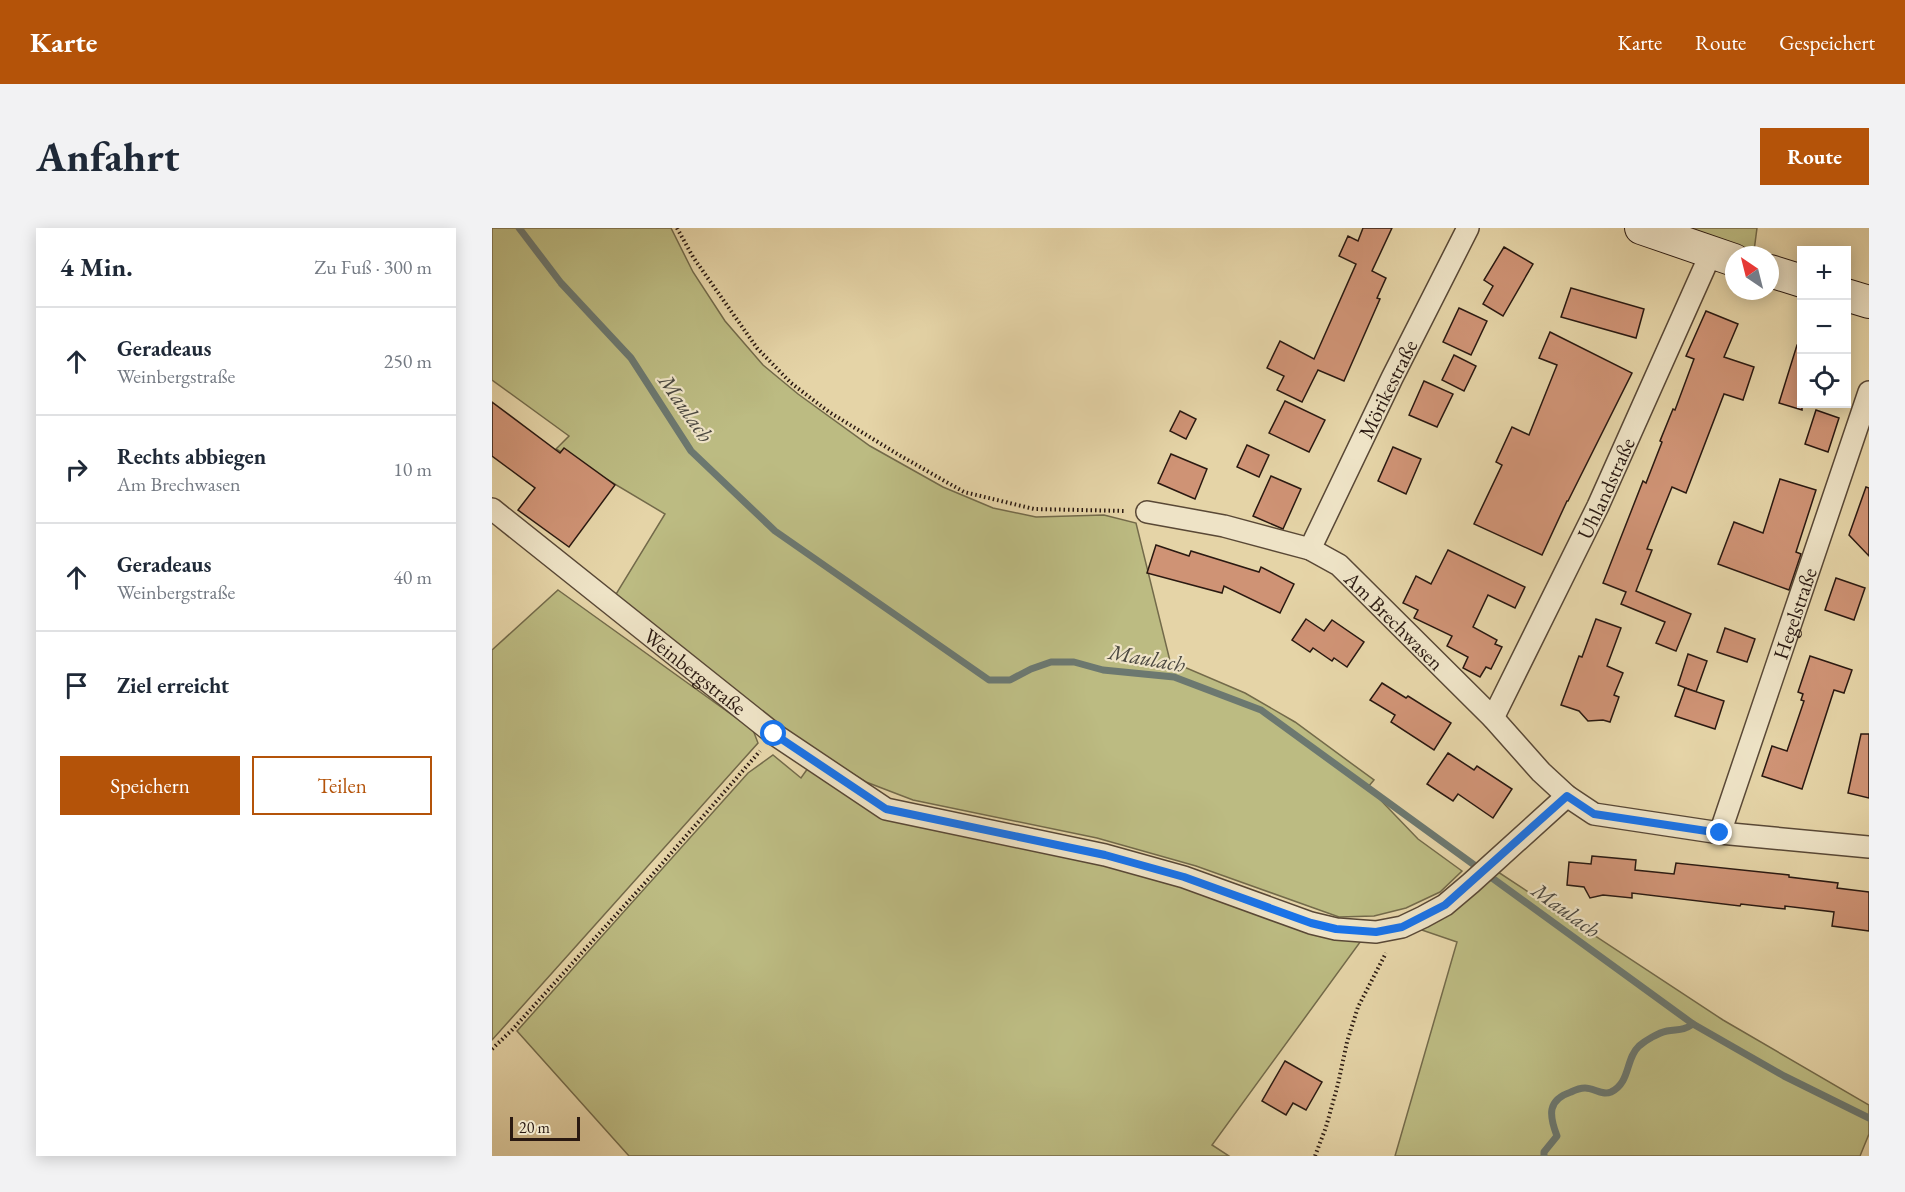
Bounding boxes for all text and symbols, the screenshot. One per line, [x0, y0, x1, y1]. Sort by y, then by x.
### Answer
text: Karte [30, 24, 97, 60]
text: Karte [1618, 29, 1662, 56]
text: Route [1695, 29, 1746, 56]
text: Gespeichert [1779, 29, 1875, 56]
button: Route [1760, 128, 1869, 185]
text: Anfahrt [36, 129, 179, 184]
north arrow [1725, 246, 1779, 300]
map controls [1797, 246, 1851, 408]
button: + [1797, 246, 1851, 300]
text: 4 Min. [60, 250, 133, 284]
text: Zu Fuß · 300 m [314, 254, 432, 280]
button: − [1797, 300, 1851, 354]
text: Geradeaus [117, 334, 211, 363]
street label: Mörikestraße [1352, 335, 1423, 442]
icon: ahead [60, 345, 93, 378]
text: 250 m [384, 348, 432, 374]
button: locate [1797, 354, 1851, 408]
text: Weinbergstraße [117, 363, 235, 389]
water label: Maulach [651, 366, 720, 448]
street label: Uhlandstraße [1570, 433, 1640, 543]
text: Rechts abbiegen [117, 442, 266, 471]
icon: right [60, 453, 93, 486]
text: 10 m [393, 456, 432, 482]
text: Am Brechwasen [117, 471, 241, 497]
text: Geradeaus [117, 550, 211, 579]
icon: ahead [60, 561, 93, 594]
text: 40 m [393, 564, 432, 590]
street label: Am Brechwasen [1338, 564, 1450, 676]
street label: Hegelstraße [1766, 564, 1822, 663]
text: Weinbergstraße [117, 579, 235, 605]
street label: Weinbergstraße [638, 622, 752, 720]
water label: Maulach [1104, 637, 1188, 679]
icon: arrive [60, 669, 93, 702]
text: Ziel erreicht [117, 671, 229, 700]
route start [760, 720, 786, 746]
button: Speichern [60, 756, 240, 815]
button: Teilen [252, 756, 432, 815]
route end [1706, 819, 1732, 845]
water label: Maulach [1525, 874, 1606, 945]
scale bar [510, 1114, 580, 1142]
text: 20 m [519, 1117, 550, 1138]

